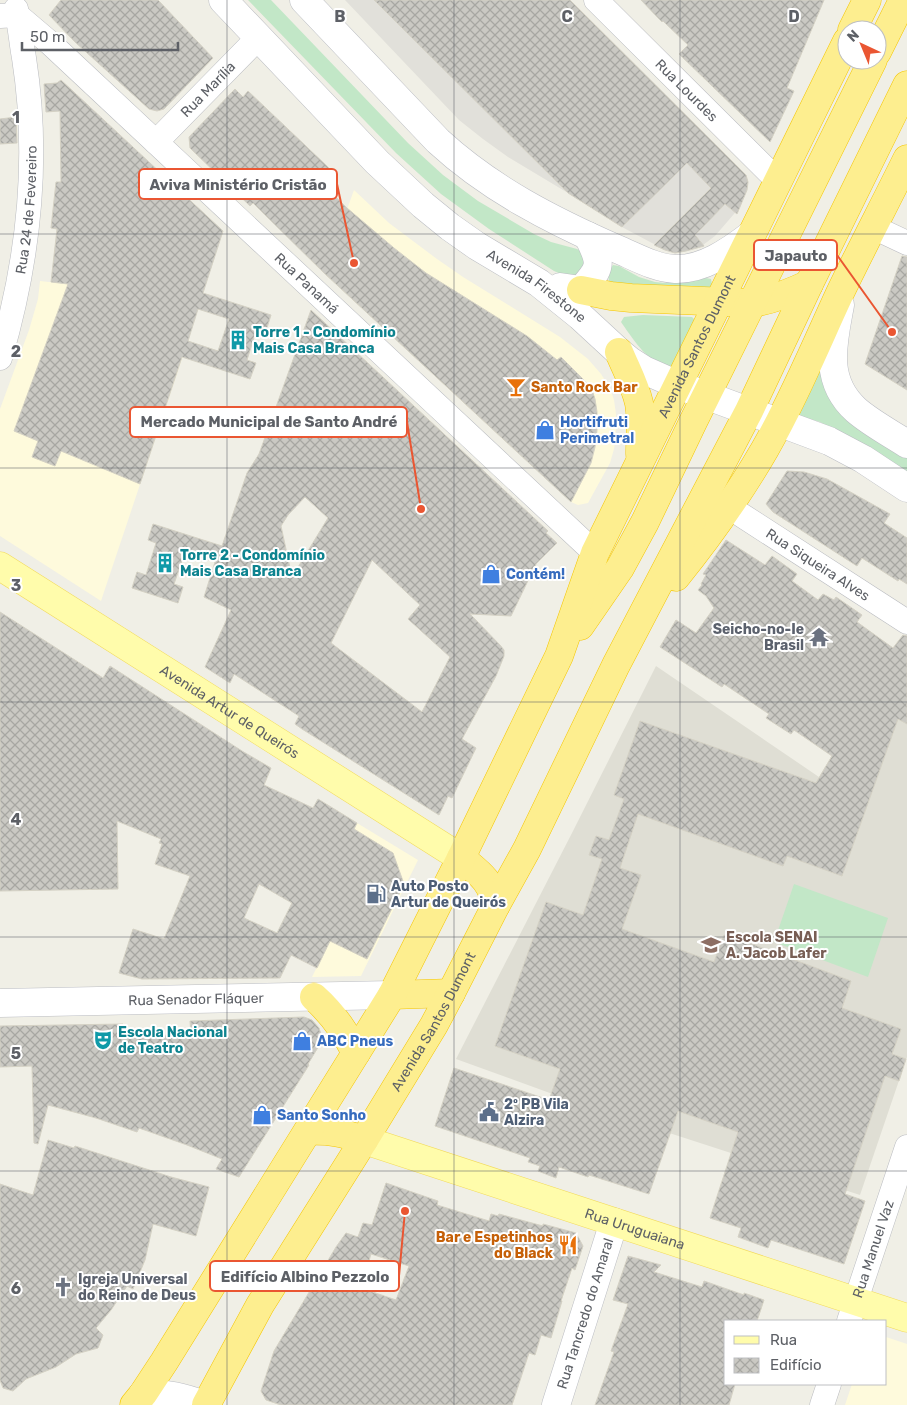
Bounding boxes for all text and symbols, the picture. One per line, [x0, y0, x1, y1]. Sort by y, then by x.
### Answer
text: B [334, 7, 346, 26]
text: C [561, 7, 573, 26]
text: D [788, 7, 800, 26]
scale bar [22, 20, 179, 52]
north arrow [837, 20, 887, 70]
text: N [844, 26, 863, 46]
text: 50 m [30, 28, 65, 46]
street label: Rua Lourdes [652, 55, 722, 125]
street label: Rua Marília [177, 58, 239, 120]
text: 1 [12, 108, 20, 127]
street label: Rua 24 de Fevereiro [12, 145, 40, 275]
callout: Aviva Ministério Cristão [139, 169, 337, 199]
text: Aviva Ministério Cristão [149, 176, 327, 194]
callout: Japauto [754, 240, 837, 270]
street label: Avenida Firestone [484, 245, 590, 326]
text: Japauto [765, 247, 828, 265]
street label: Rua Panamá [271, 249, 342, 317]
street label: Avenida Santos Dumont [654, 272, 739, 420]
place label: Torre 1 - Condomínio Mais Casa Branca [253, 324, 396, 357]
building icon: Torre 1 - Condomínio Mais Casa Branca [227, 329, 249, 351]
text: 2 [11, 342, 21, 361]
bar icon: Santo Rock Bar [505, 376, 527, 398]
place label: Santo Rock Bar [531, 379, 638, 396]
callout: Mercado Municipal de Santo André [130, 407, 407, 437]
text: Mercado Municipal de Santo André [141, 413, 398, 431]
place label: Hortifruti Perimetral [560, 414, 634, 447]
shop icon: Hortifruti Perimetral [534, 419, 556, 441]
street label: Rua Siqueira Alves [763, 525, 873, 604]
place label: Torre 2 - Condomínio Mais Casa Branca [180, 547, 325, 580]
building icon: Torre 2 - Condomínio Mais Casa Branca [154, 552, 176, 574]
shop icon: Contém! [480, 563, 502, 585]
place label: Contém! [506, 566, 565, 583]
text: 3 [11, 576, 21, 595]
place label: Seicho-no-Ie Brasil [713, 621, 804, 654]
temple icon: Seicho-no-Ie Brasil [808, 626, 830, 648]
street label: Avenida Artur de Queirós [157, 661, 303, 762]
text: 4 [11, 810, 22, 829]
place label: Auto Posto Artur de Queirós [391, 878, 506, 911]
fuel station icon: Auto Posto Artur de Queirós [365, 883, 387, 905]
place label: Escola SENAI A. Jacob Lafer [726, 929, 827, 962]
school or university icon: Escola SENAI A. Jacob Lafer [700, 934, 722, 956]
street label: Avenida Santos Dumont [387, 949, 479, 1094]
street label: Rua Senador Fláquer [128, 989, 265, 1009]
place label: Escola Nacional de Teatro [118, 1024, 227, 1057]
theatre icon: Escola Nacional de Teatro [92, 1029, 114, 1051]
shop icon: ABC Pneus [291, 1030, 313, 1052]
place label: ABC Pneus [317, 1033, 393, 1050]
text: 5 [11, 1044, 21, 1063]
place label: 2º PB Vila Alzira [504, 1096, 569, 1129]
public building icon: 2º PB Vila Alzira [478, 1101, 500, 1123]
shop icon: Santo Sonho [251, 1104, 273, 1126]
place label: Santo Sonho [277, 1107, 366, 1124]
street label: Rua Manuel Vaz [849, 1198, 897, 1300]
street label: Rua Uruguaiana [583, 1204, 687, 1253]
place label: Bar e Espetinhos do Black [436, 1229, 554, 1262]
restaurant icon: Bar e Espetinhos do Black [557, 1234, 579, 1256]
street label: Rua Tancredo do Amaral [553, 1236, 617, 1391]
callout: Edifício Albino Pezzolo [210, 1261, 399, 1291]
text: Edifício Albino Pezzolo [221, 1268, 389, 1286]
place label: Igreja Universal do Reino de Deus [78, 1271, 196, 1304]
church icon: Igreja Universal do Reino de Deus [52, 1276, 74, 1298]
text: 6 [11, 1279, 21, 1298]
legend [724, 1320, 887, 1385]
text: Rua [770, 1331, 797, 1349]
text: Edifício [770, 1356, 822, 1374]

